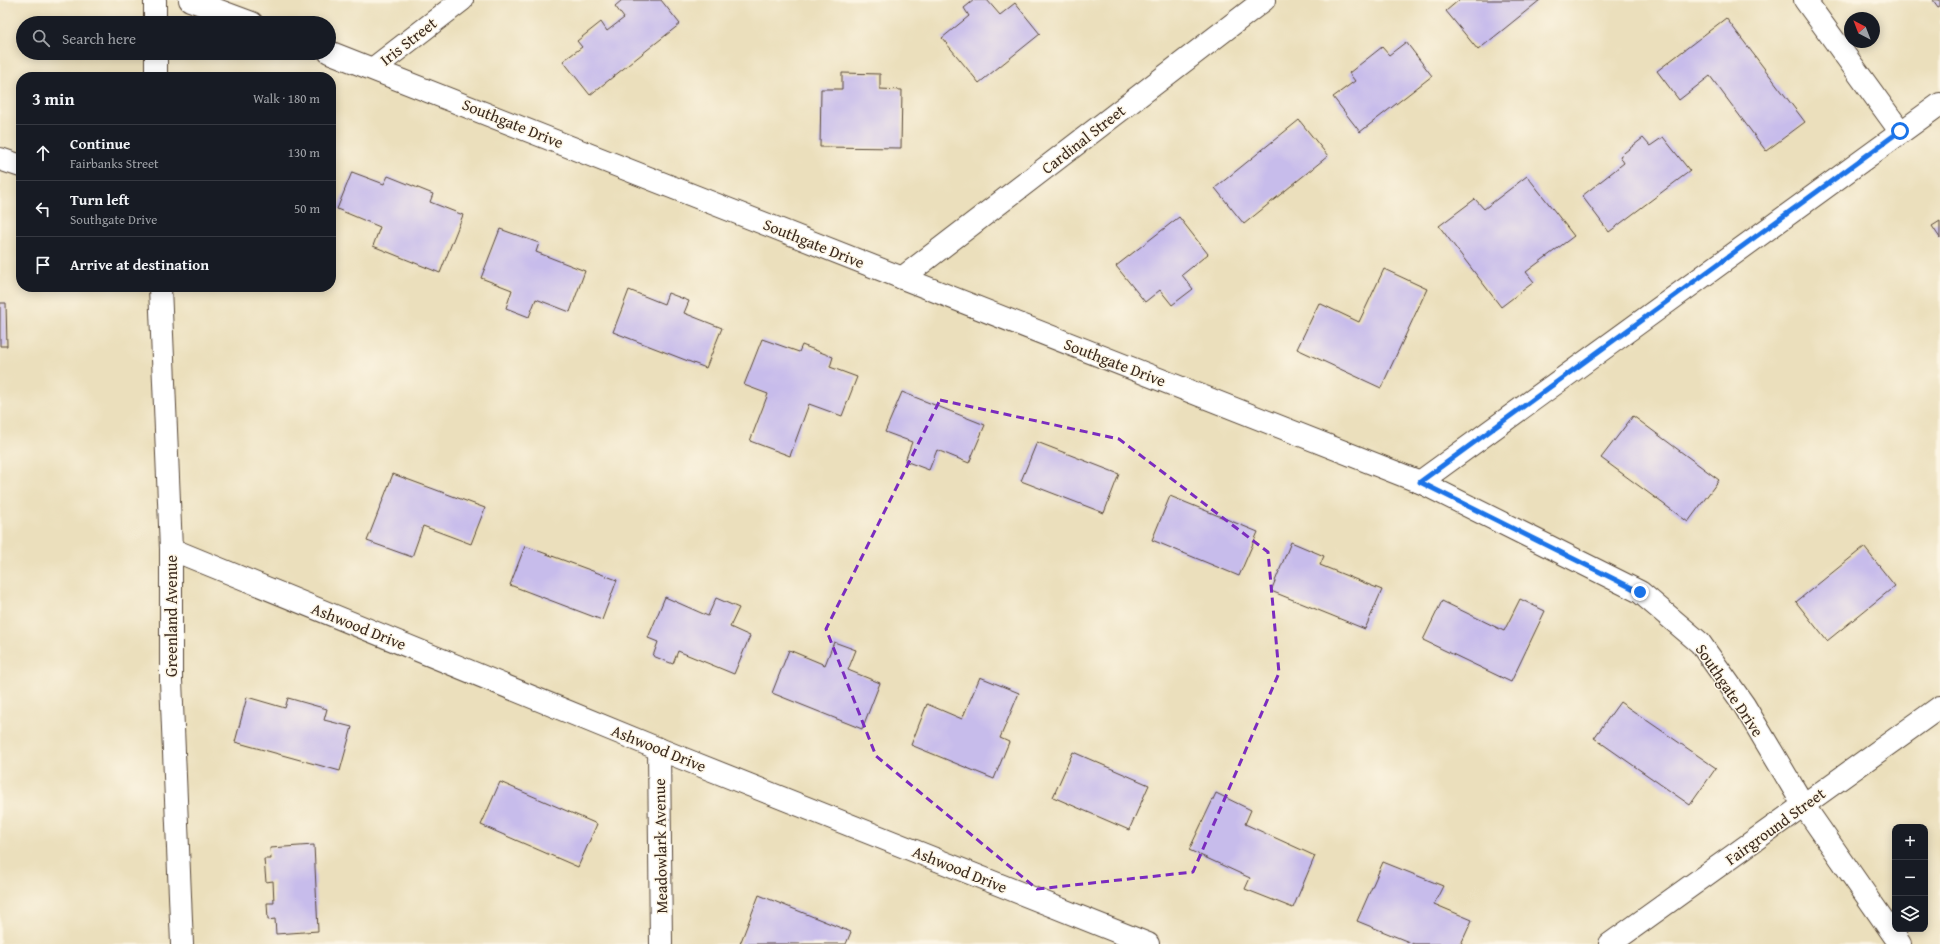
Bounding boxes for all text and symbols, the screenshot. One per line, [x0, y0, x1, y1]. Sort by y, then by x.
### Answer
street label: Iris Street [374, 11, 442, 71]
north arrow [1844, 12, 1880, 48]
search box [16, 16, 336, 60]
icon: search [30, 27, 52, 49]
text: Search here [62, 28, 136, 49]
text: 3 min [32, 86, 74, 111]
text: Walk · 180 m [253, 89, 320, 108]
street label: Southgate Drive [459, 92, 567, 154]
street label: Cardinal Street [1036, 98, 1130, 179]
route start [1891, 122, 1909, 140]
text: Continue [70, 133, 131, 154]
icon: ahead [32, 142, 54, 164]
text: 130 m [288, 143, 320, 162]
text: Fairbanks Street [70, 154, 159, 173]
text: Turn left [70, 189, 129, 210]
icon: left [32, 198, 54, 220]
text: 50 m [294, 199, 320, 218]
text: Southgate Drive [70, 210, 157, 229]
street label: Southgate Drive [760, 212, 868, 274]
icon: arrive [32, 254, 54, 276]
text: Arrive at destination [70, 254, 209, 275]
street label: Southgate Drive [1061, 332, 1169, 392]
street label: Greenland Avenue [159, 555, 183, 677]
route end [1631, 583, 1649, 601]
street label: Ashwood Drive [308, 596, 410, 656]
street label: Southgate Drive [1690, 639, 1770, 741]
street label: Ashwood Drive [608, 718, 710, 778]
street label: Meadowlark Avenue [647, 778, 673, 914]
street label: Fairground Street [1720, 781, 1830, 871]
map controls [1892, 824, 1928, 932]
button: + [1892, 824, 1928, 860]
street label: Ashwood Drive [909, 839, 1011, 899]
button: − [1892, 860, 1928, 896]
button: layers [1892, 896, 1928, 932]

